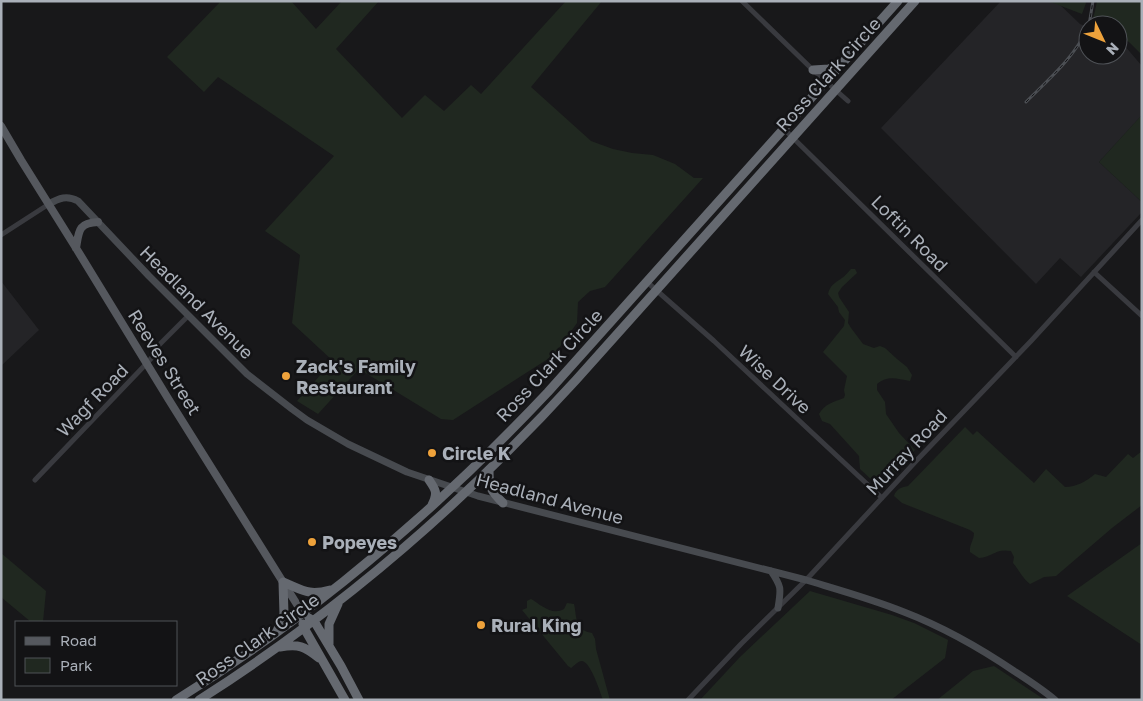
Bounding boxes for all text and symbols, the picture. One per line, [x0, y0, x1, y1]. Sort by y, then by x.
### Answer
street label: Ross Clark Circle [771, 12, 885, 136]
north arrow [1078, 15, 1128, 65]
text: N [1103, 40, 1123, 59]
street label: Loftin Road [867, 190, 953, 276]
street label: Headland Avenue [136, 241, 258, 363]
street label: Ross Clark Circle [491, 304, 607, 426]
street label: Reeves Street [124, 305, 206, 419]
street label: Wise Drive [734, 340, 816, 418]
place label: Zack's Family Restaurant [296, 355, 416, 398]
street label: Wagf Road [52, 359, 132, 441]
marker: Zack's Family Restaurant [280, 370, 292, 382]
street label: Murray Road [861, 405, 951, 499]
place label: Circle K [442, 442, 511, 464]
marker: Circle K [426, 447, 438, 459]
street label: Headland Avenue [474, 468, 626, 528]
place label: Popeyes [322, 531, 397, 553]
marker: Popeyes [306, 536, 318, 548]
street label: Ross Clark Circle [191, 588, 323, 690]
place label: Rural King [491, 614, 582, 636]
marker: Rural King [475, 619, 487, 631]
legend [15, 621, 178, 686]
text: Road [60, 631, 97, 649]
text: Park [60, 656, 93, 674]

